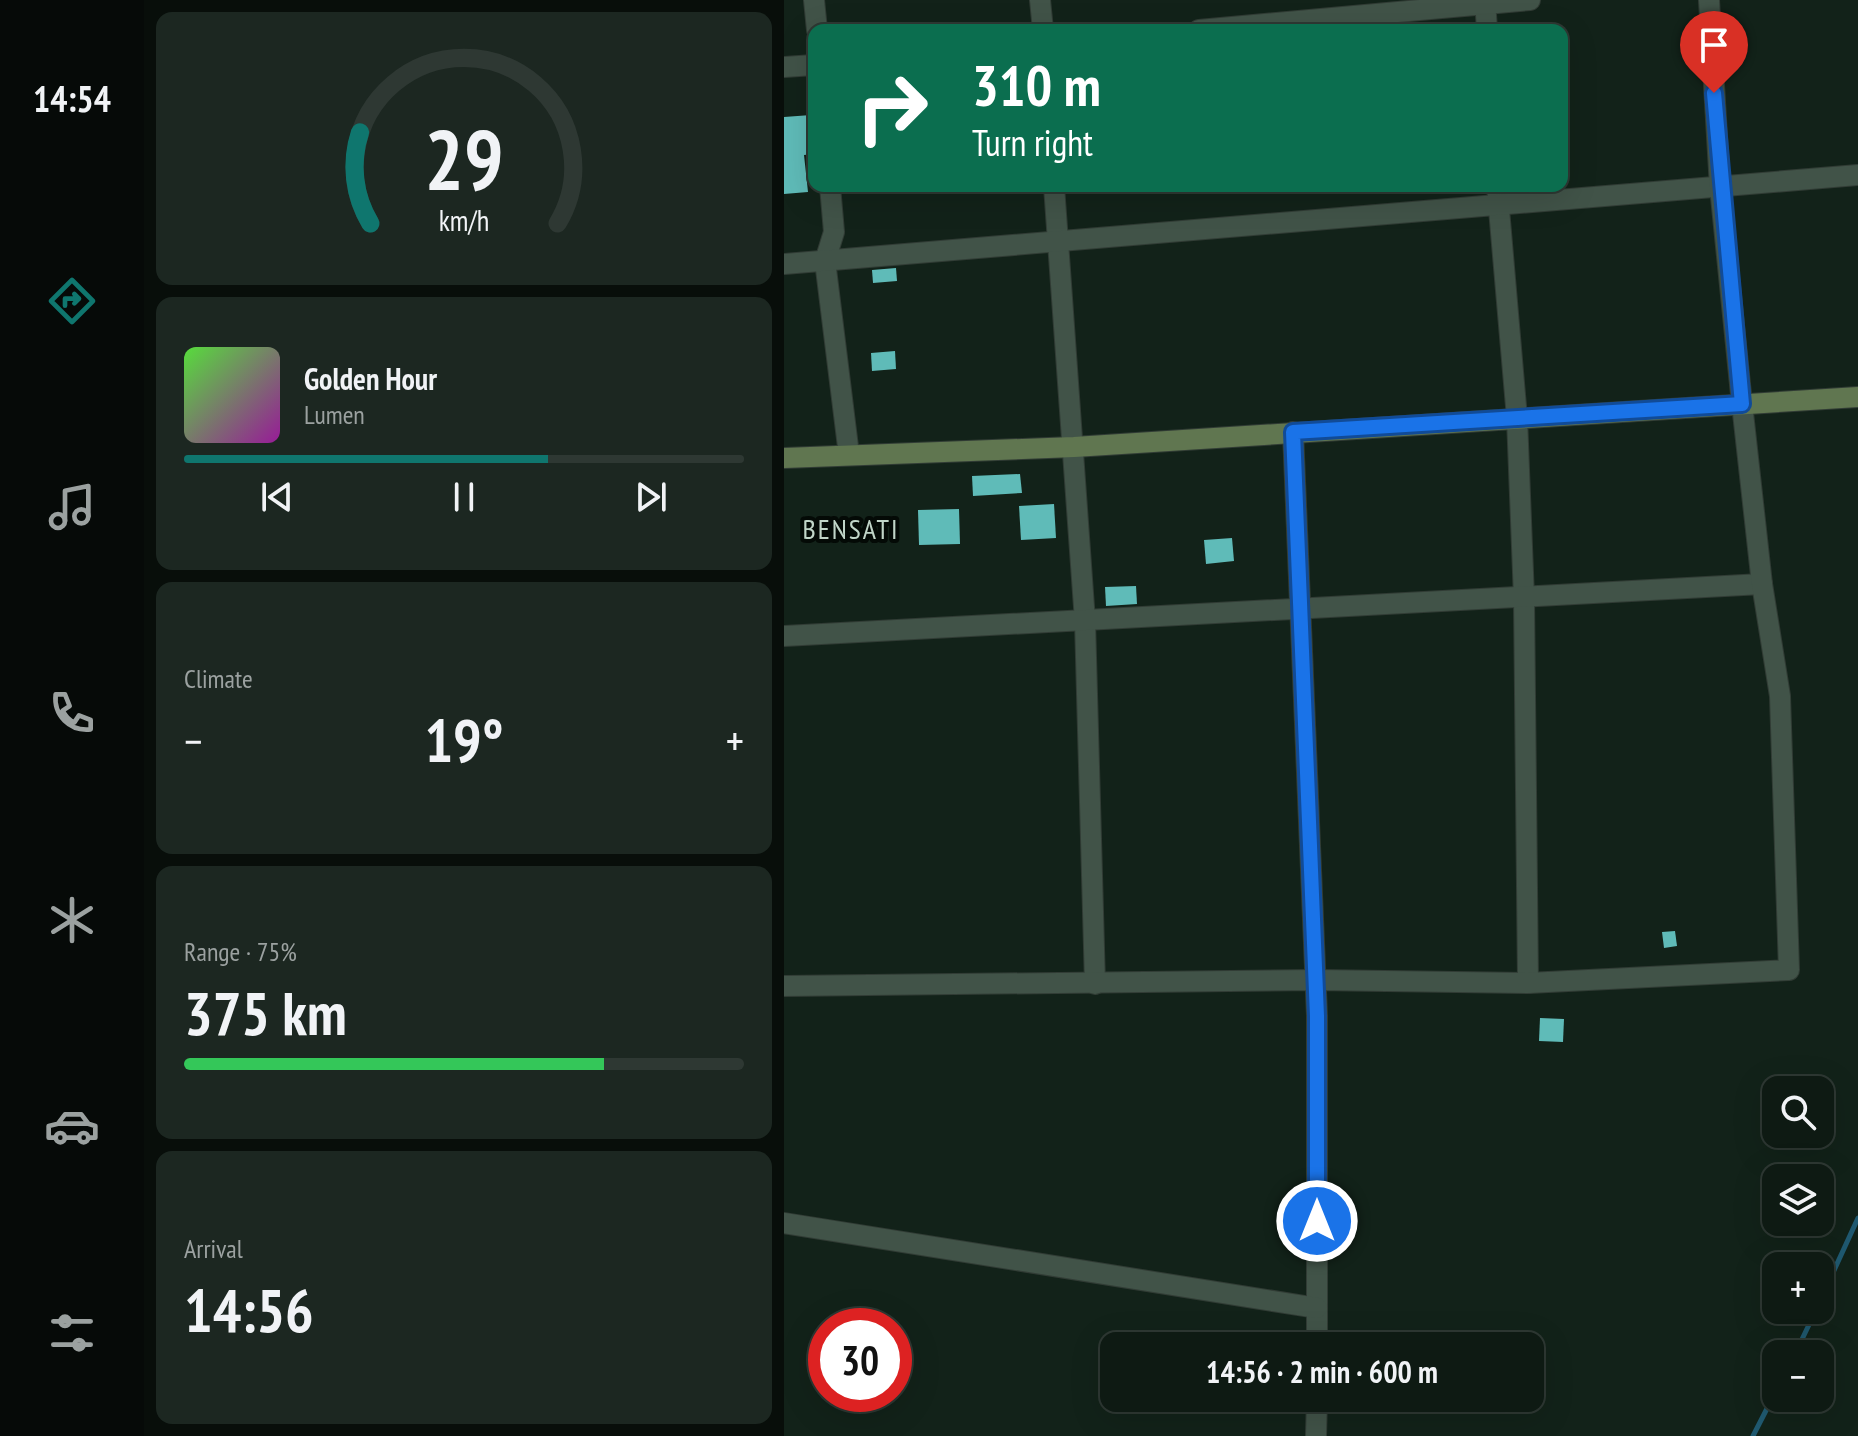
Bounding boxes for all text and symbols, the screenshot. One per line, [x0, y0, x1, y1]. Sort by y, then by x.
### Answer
pin [1680, 11, 1748, 93]
icon: arrive [1692, 23, 1736, 67]
text: 310 m [972, 49, 1101, 121]
icon: right [840, 56, 944, 160]
text: 14:54 [33, 75, 111, 122]
text: 29 [424, 105, 504, 213]
text: Turn right [972, 119, 1093, 166]
text: km/h [439, 203, 489, 240]
icon: directions [44, 273, 100, 329]
text: Golden Hour [304, 359, 437, 398]
text: Lumen [304, 398, 365, 431]
icon: previous [255, 475, 299, 519]
icon: pause [442, 475, 486, 519]
icon: next [629, 475, 673, 519]
icon: music [44, 479, 100, 535]
district label: BENSATI [803, 510, 900, 547]
text: Climate [184, 662, 253, 695]
icon: phone [44, 685, 100, 741]
text: 19° [424, 701, 504, 779]
text: − [184, 712, 202, 769]
text: + [726, 712, 744, 769]
icon: climate [44, 892, 100, 948]
text: Range · 75% [184, 935, 297, 968]
text: 375 km [184, 974, 347, 1052]
map controls [1762, 1076, 1834, 1412]
button: search [1762, 1076, 1834, 1148]
icon: car [44, 1098, 100, 1154]
button: layers [1762, 1164, 1834, 1236]
position arrow [1275, 1179, 1359, 1263]
text: Arrival [184, 1232, 243, 1265]
button: + [1762, 1252, 1834, 1324]
text: 14:56 [184, 1271, 314, 1349]
icon: filters [44, 1305, 100, 1361]
speed limit sign: 30 [808, 1308, 912, 1412]
button: − [1762, 1340, 1834, 1412]
text: 14:56 · 2 min · 600 m [1206, 1352, 1438, 1391]

